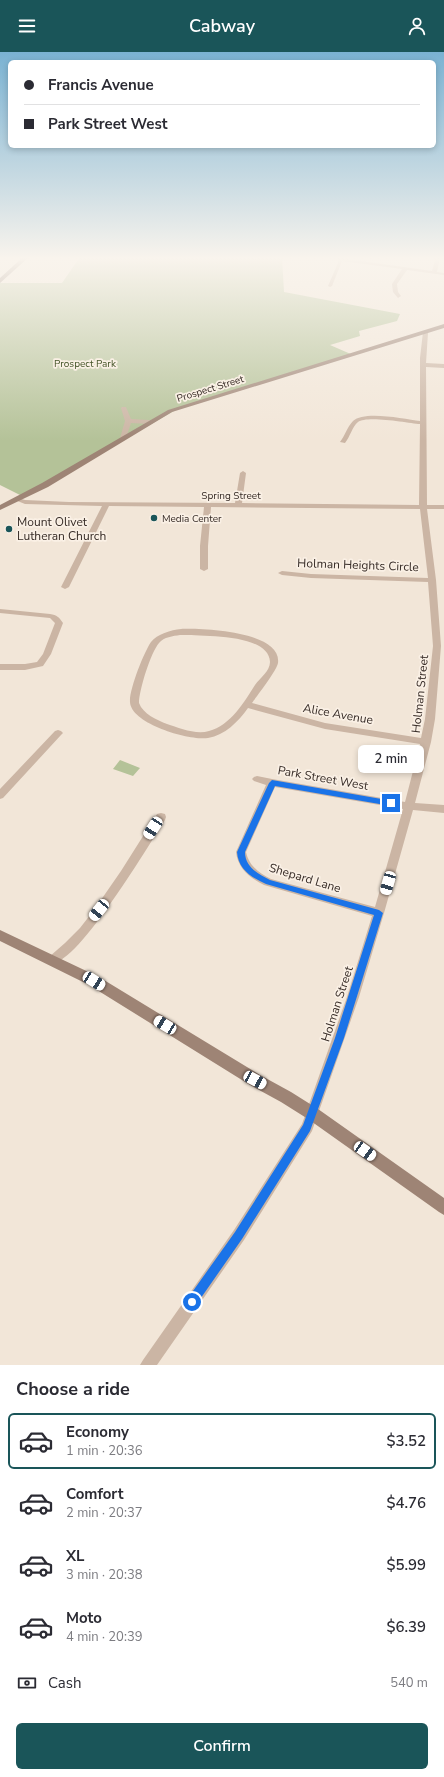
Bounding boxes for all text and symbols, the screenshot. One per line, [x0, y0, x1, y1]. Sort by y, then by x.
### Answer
text: Cabway [189, 14, 255, 38]
icon: menu [16, 15, 38, 37]
icon: person [406, 15, 428, 37]
text: Francis Avenue [48, 75, 154, 95]
text: Park Street West [48, 114, 167, 134]
park label: Prospect Park [54, 357, 117, 371]
street label: Prospect Street [175, 372, 246, 406]
street label: Spring Street [201, 489, 261, 503]
place label: Media Center [162, 512, 222, 526]
marker: Media Center [149, 513, 159, 523]
place label: Mount Olivet Lutheran Church [17, 514, 106, 544]
marker: Mount Olivet Lutheran Church [4, 524, 14, 534]
street label: Holman Heights Circle [297, 555, 419, 575]
street label: Holman Street [408, 653, 432, 734]
street label: Alice Avenue [302, 700, 374, 728]
callout: 2 min [358, 745, 424, 773]
text: 2 min [374, 750, 408, 768]
street label: Park Street West [276, 762, 370, 794]
route end [382, 794, 400, 812]
car [141, 815, 165, 841]
street label: Shepard Lane [267, 859, 343, 897]
car [379, 870, 397, 896]
car [87, 897, 111, 923]
street label: Holman Street [317, 963, 357, 1044]
car [81, 970, 107, 992]
car [152, 1014, 178, 1036]
car [242, 1069, 268, 1091]
car [352, 1139, 378, 1163]
route start [183, 1293, 201, 1311]
text: Choose a ride [16, 1377, 130, 1401]
text: Economy [66, 1422, 129, 1442]
icon: car [18, 1423, 54, 1459]
text: $3.52 [386, 1431, 426, 1451]
text: 1 min · 20:36 [66, 1442, 142, 1460]
text: Comfort [66, 1484, 123, 1504]
icon: car [18, 1485, 54, 1521]
text: $4.76 [386, 1493, 426, 1513]
text: 2 min · 20:37 [66, 1504, 142, 1522]
text: XL [66, 1546, 85, 1566]
icon: car [18, 1547, 54, 1583]
text: $5.99 [386, 1555, 426, 1575]
text: 3 min · 20:38 [66, 1566, 142, 1584]
text: Moto [66, 1608, 102, 1628]
icon: car [18, 1609, 54, 1645]
text: $6.39 [386, 1617, 426, 1637]
text: 4 min · 20:39 [66, 1628, 142, 1646]
icon: cash [16, 1672, 38, 1694]
text: Cash [48, 1673, 82, 1693]
text: 540 m [390, 1674, 428, 1692]
button: Confirm [16, 1723, 428, 1769]

